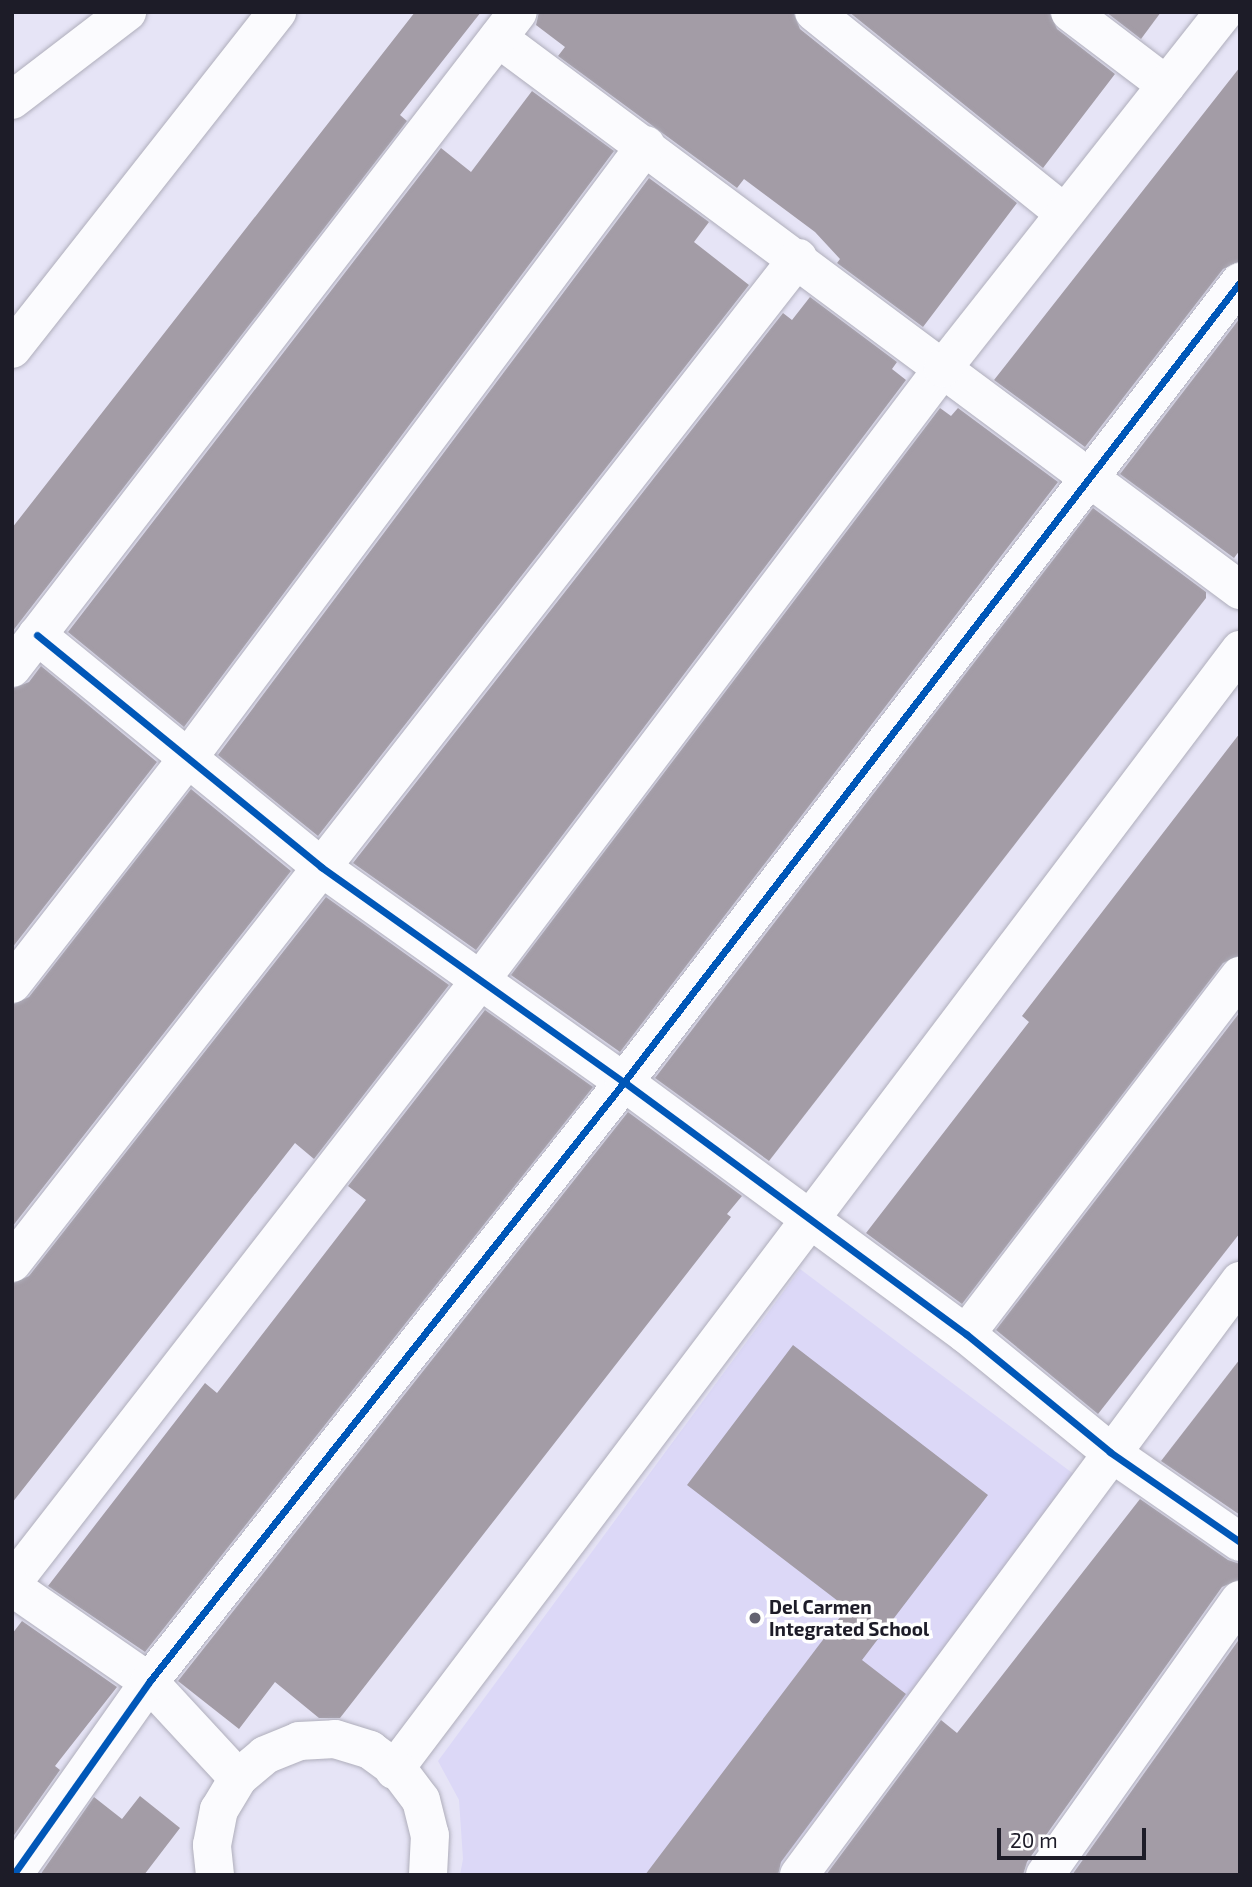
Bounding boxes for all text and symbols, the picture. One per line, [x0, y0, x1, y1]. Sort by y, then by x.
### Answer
place label: Del Carmen Integrated School [769, 1596, 929, 1640]
marker: Del Carmen Integrated School [747, 1610, 763, 1626]
scale bar [1000, 1814, 1149, 1858]
text: 20 m [1010, 1827, 1058, 1852]

